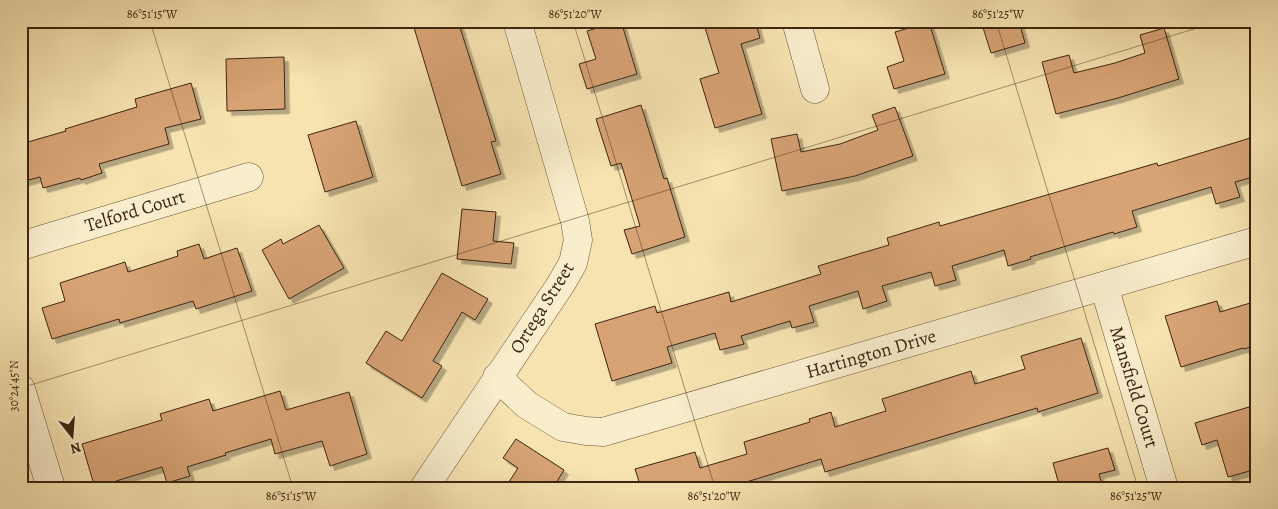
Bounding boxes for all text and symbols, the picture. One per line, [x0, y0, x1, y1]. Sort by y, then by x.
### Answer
text: 86°51'15"W [127, 6, 178, 22]
text: 86°51'20"W [548, 6, 602, 22]
text: 86°51'25"W [972, 6, 1025, 22]
street label: Telford Court [82, 183, 188, 239]
street label: Ortega Street [504, 257, 580, 359]
street label: Hartington Drive [803, 323, 939, 385]
street label: Mansfield Court [1103, 323, 1165, 451]
text: 30°24'45"N [6, 360, 22, 412]
north arrow [48, 412, 98, 462]
text: N [68, 437, 83, 459]
text: 86°51'15"W [266, 488, 317, 504]
text: 86°51'20"W [687, 488, 741, 504]
text: 86°51'25"W [1110, 488, 1163, 504]

